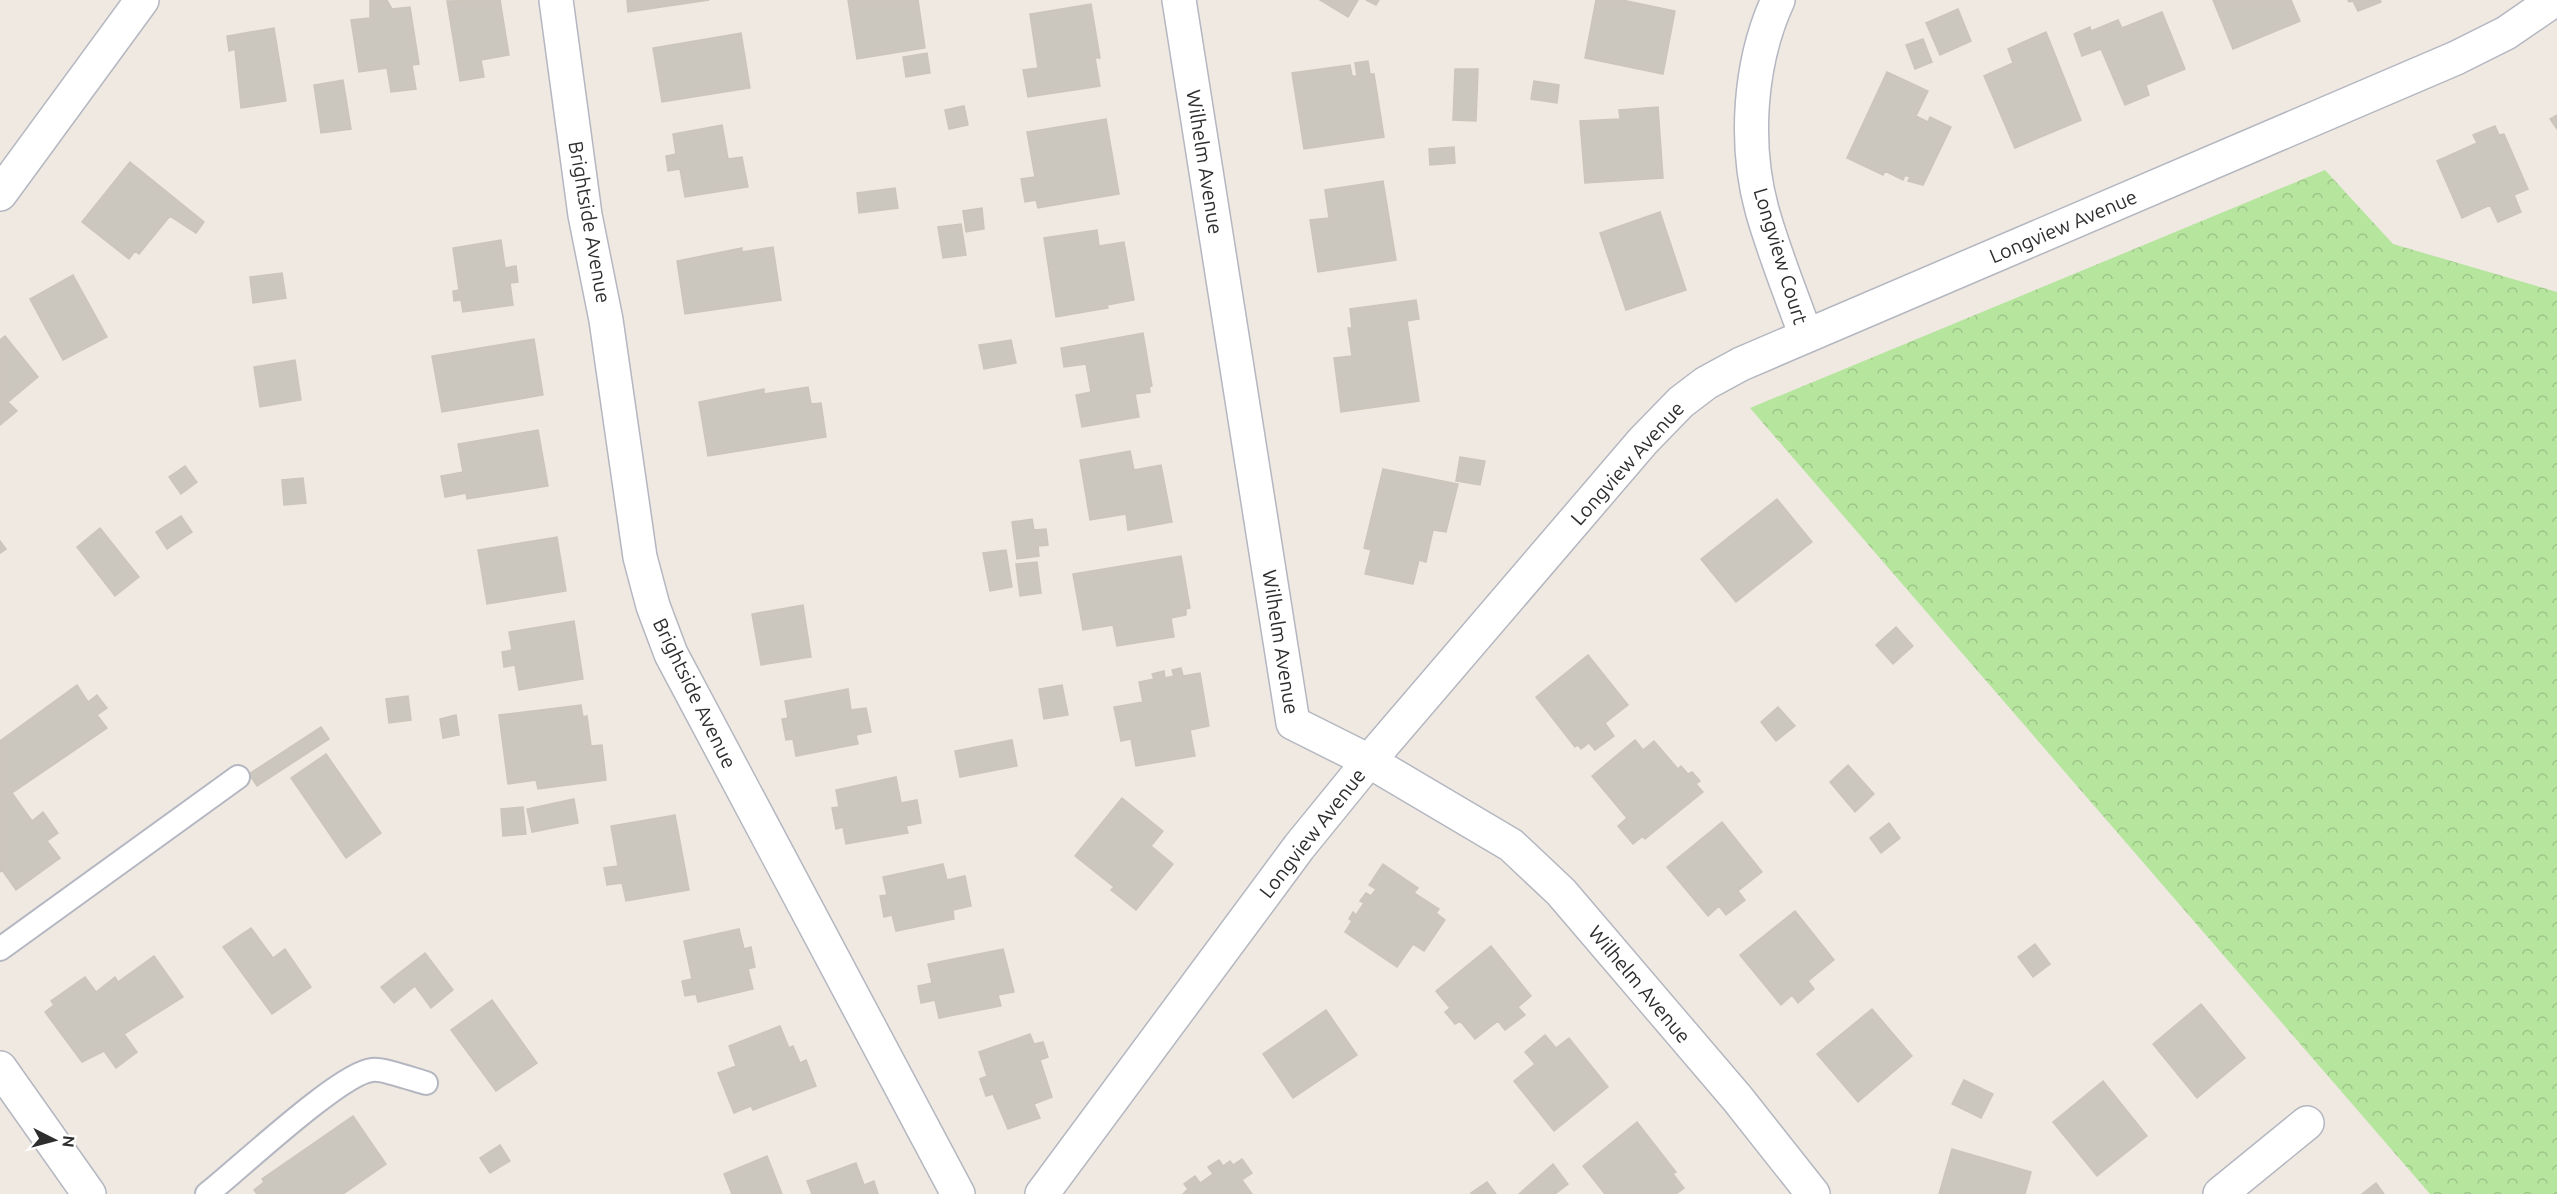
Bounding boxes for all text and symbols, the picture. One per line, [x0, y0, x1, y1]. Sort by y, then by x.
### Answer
street label: Wilhelm Avenue [1182, 88, 1228, 236]
street label: Brightside Avenue [564, 139, 616, 305]
street label: Longview Court [1749, 185, 1813, 327]
street label: Longview Avenue [1986, 185, 2140, 267]
street label: Longview Avenue [1566, 397, 1688, 529]
street label: Wilhelm Avenue [1258, 568, 1304, 716]
street label: Brightside Avenue [649, 614, 741, 772]
street label: Longview Avenue [1254, 764, 1370, 902]
street label: Wilhelm Avenue [1584, 921, 1696, 1047]
north arrow [24, 1110, 84, 1170]
text: N [59, 1135, 78, 1148]

